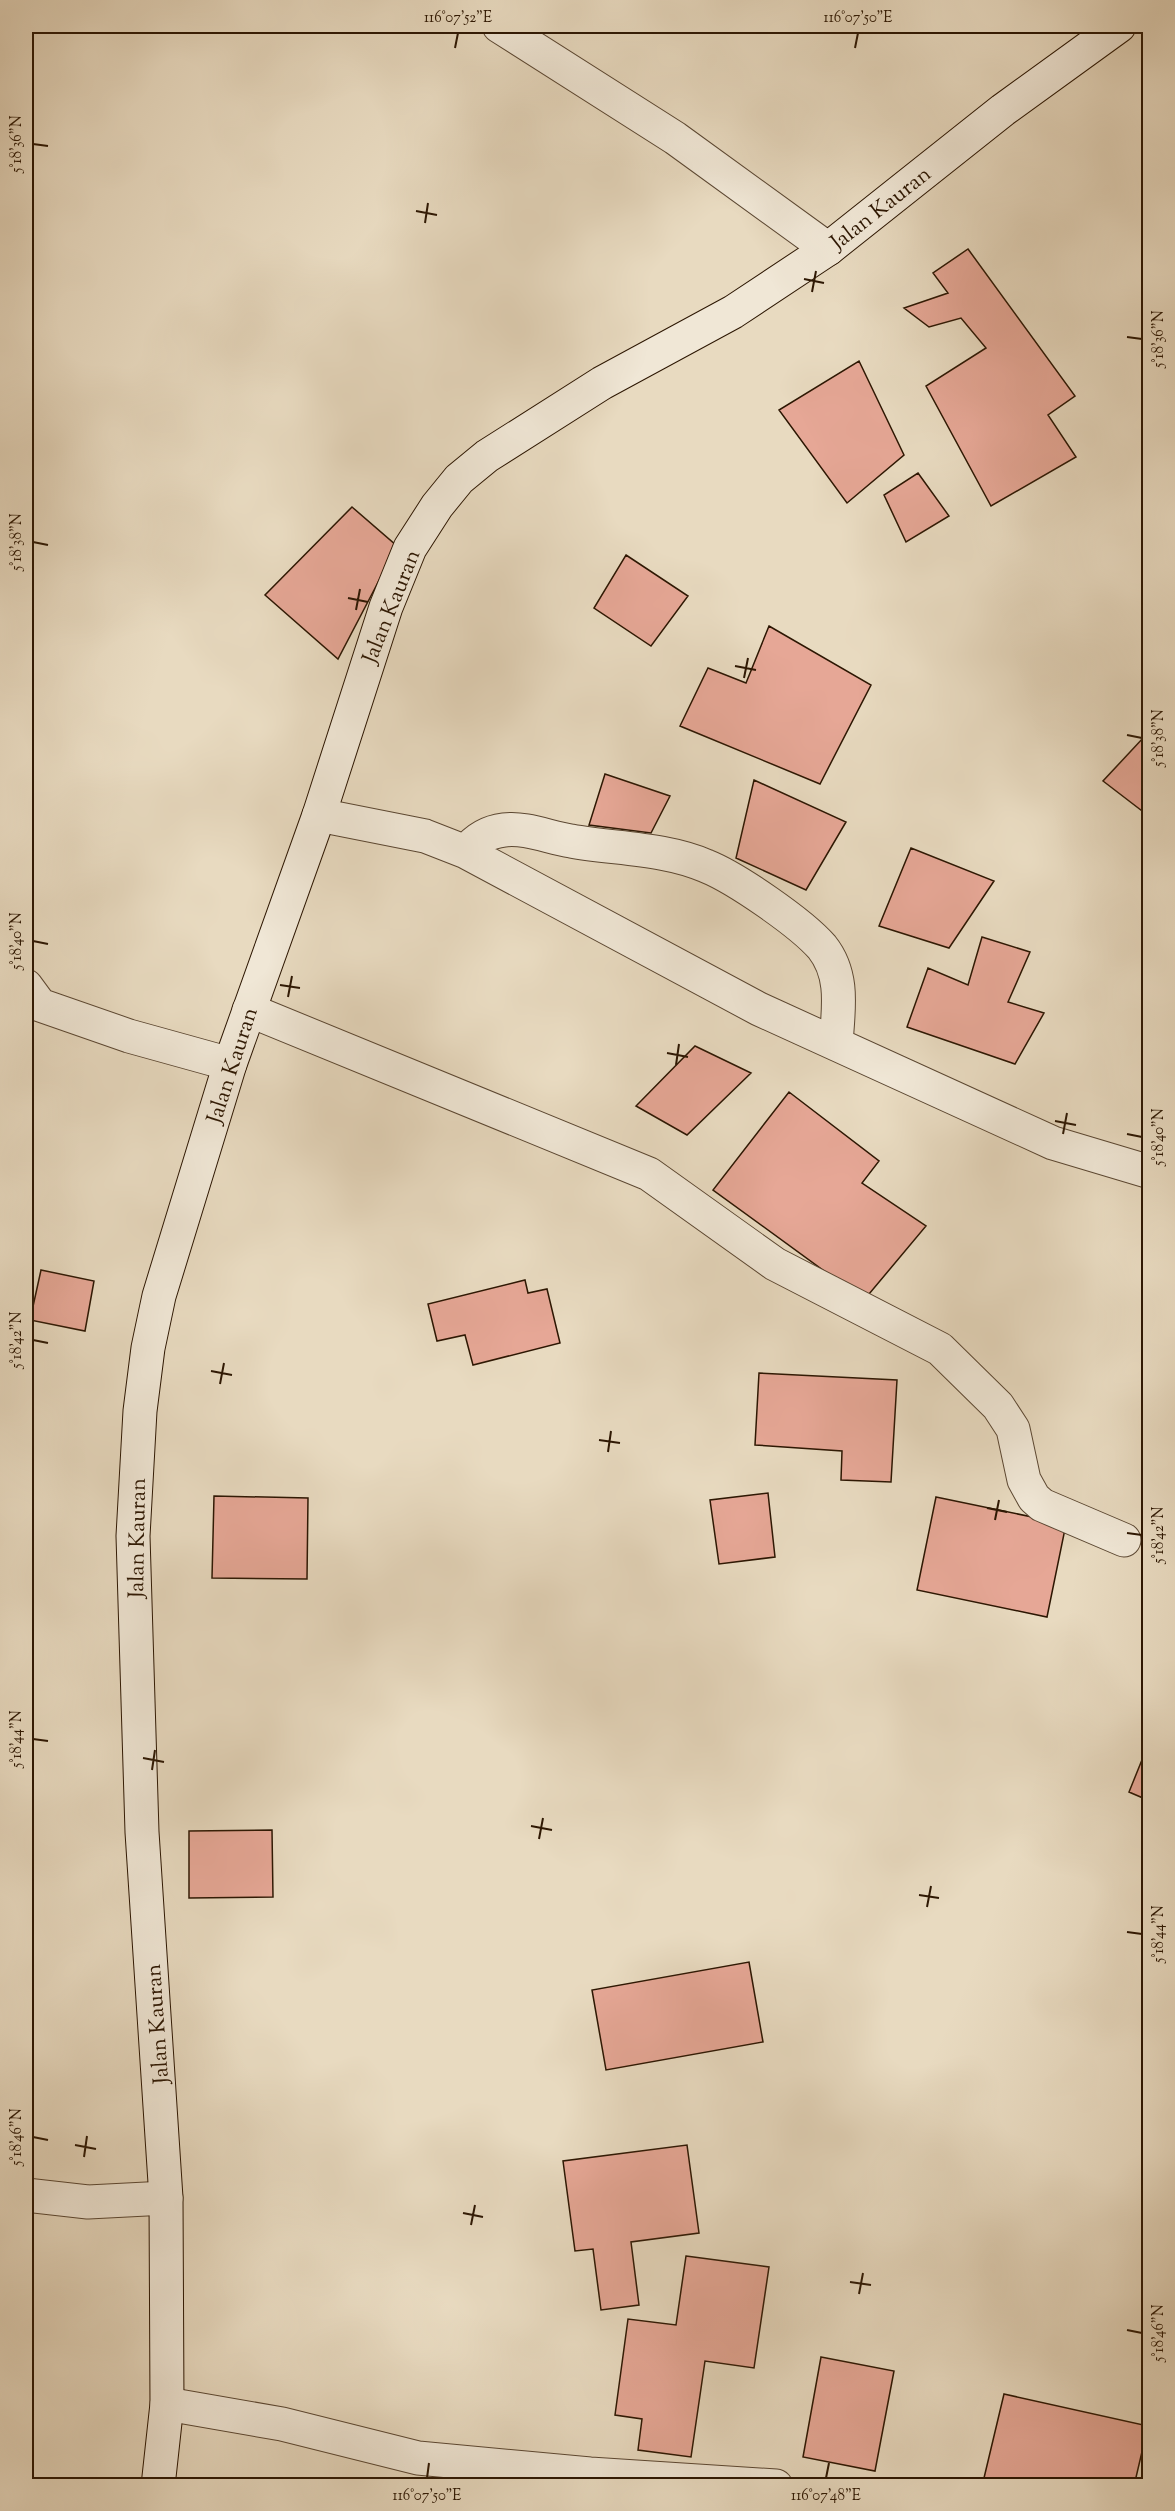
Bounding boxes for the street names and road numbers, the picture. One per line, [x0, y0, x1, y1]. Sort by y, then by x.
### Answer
street label: Jalan Kauran [824, 160, 939, 260]
street label: Jalan Kauran [355, 545, 430, 670]
street label: Jalan Kauran [200, 1004, 268, 1129]
street label: Jalan Kauran [122, 1478, 156, 1599]
street label: Jalan Kauran [139, 1963, 179, 2086]

